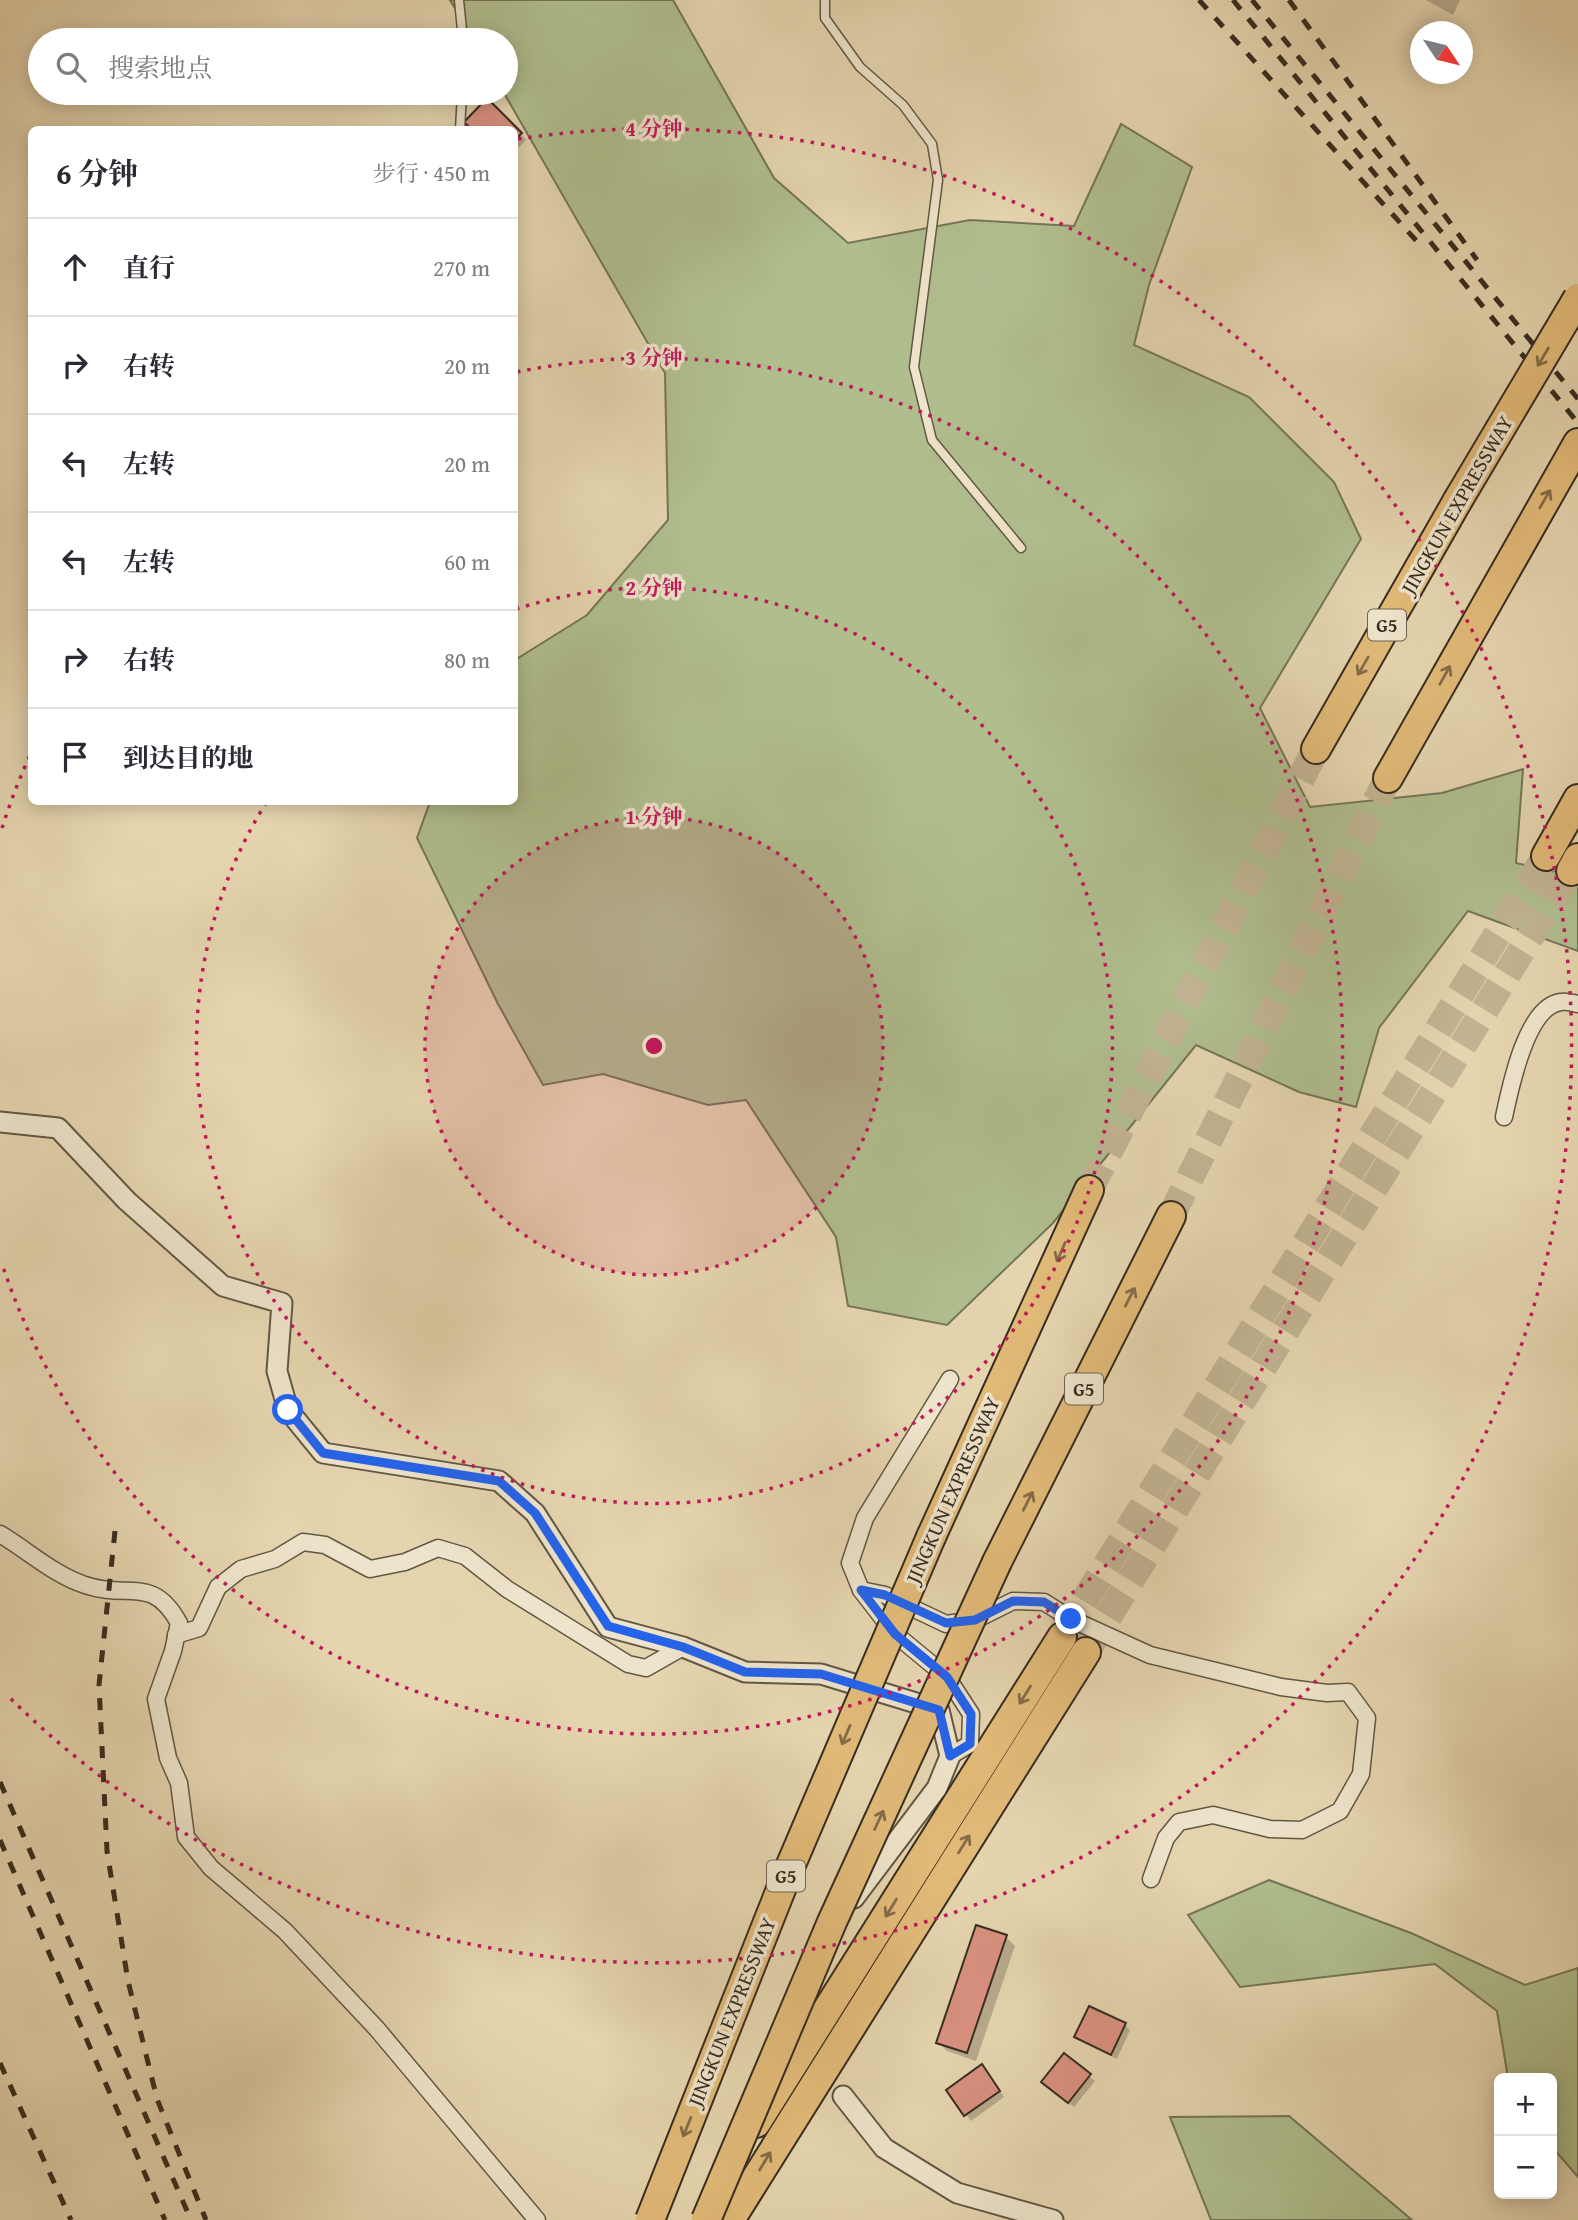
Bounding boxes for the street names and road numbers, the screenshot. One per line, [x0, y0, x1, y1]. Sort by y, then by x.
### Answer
street label: JINGKUN EXPRESSWAY [1391, 409, 1521, 602]
road number: G5 [1368, 610, 1406, 640]
road number: G5 [1065, 1373, 1103, 1404]
street label: JINGKUN EXPRESSWAY [896, 1391, 1008, 1591]
road number: G5 [767, 1860, 805, 1892]
street label: JINGKUN EXPRESSWAY [678, 1912, 784, 2114]

